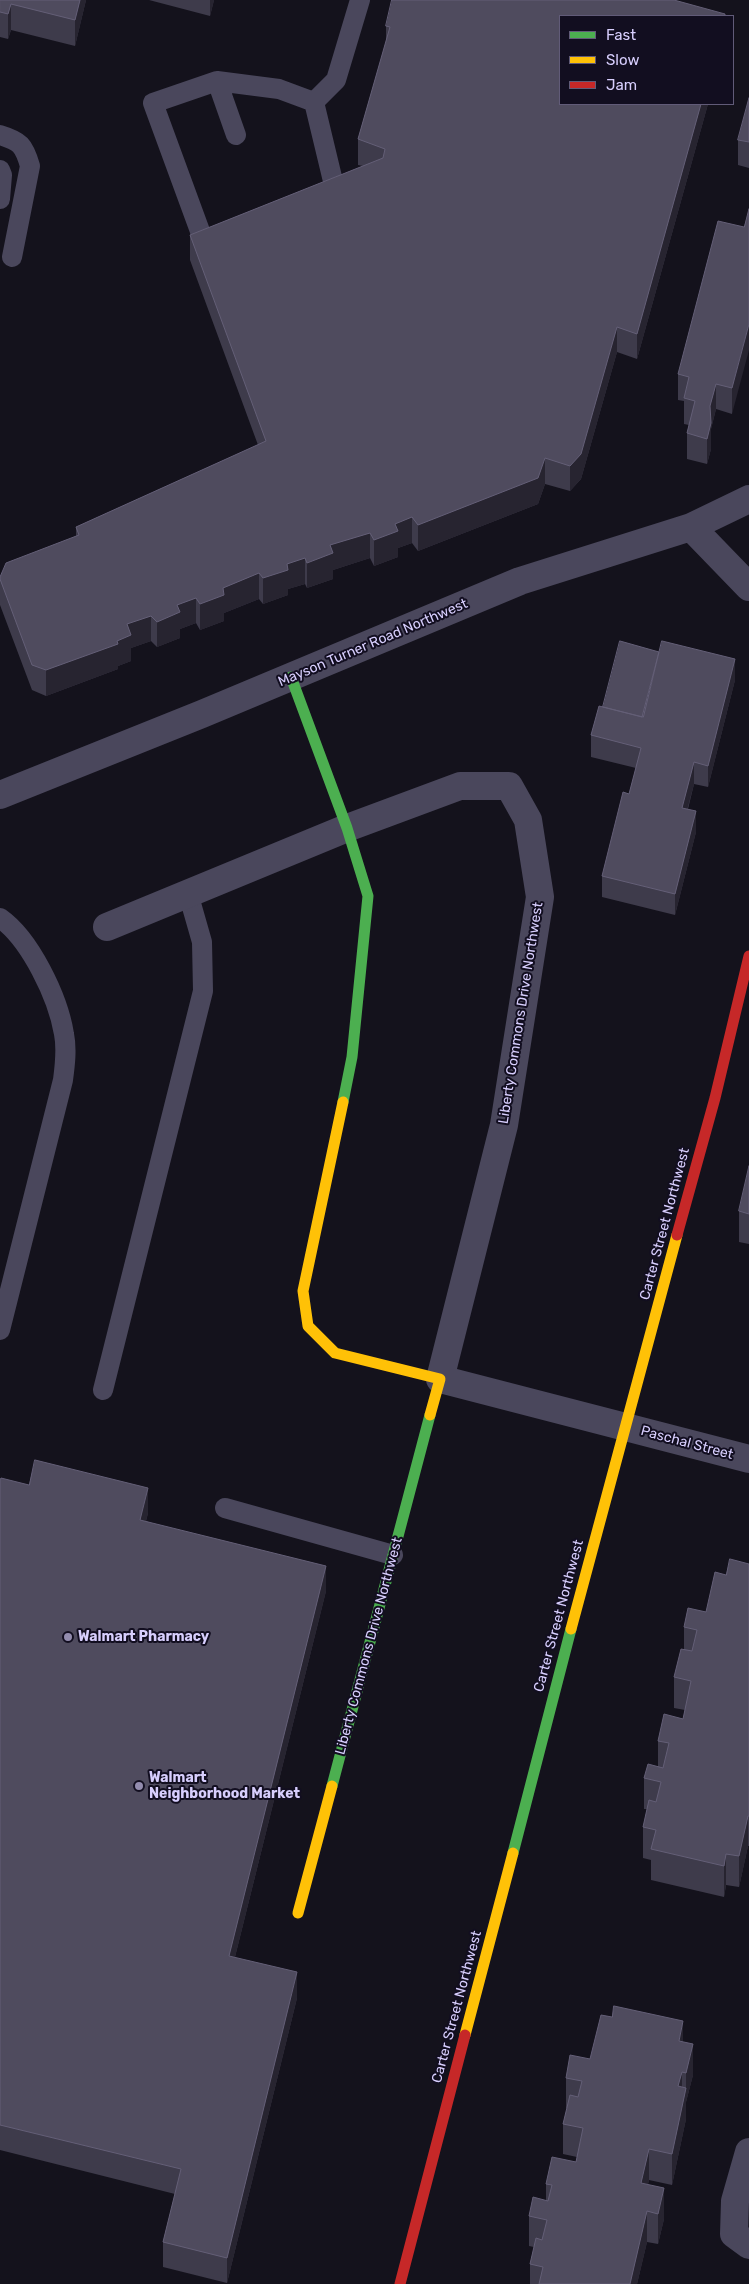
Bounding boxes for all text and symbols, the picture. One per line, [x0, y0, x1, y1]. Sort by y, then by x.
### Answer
legend [559, 15, 734, 105]
text: Fast [606, 26, 636, 44]
text: Slow [606, 51, 639, 69]
text: Jam [606, 76, 637, 94]
street label: Mayson Turner Road Northwest [276, 595, 470, 691]
street label: Liberty Commons Drive Northwest [495, 901, 547, 1125]
street label: Carter Street Northwest [637, 1146, 693, 1302]
street label: Paschal Street [639, 1423, 735, 1463]
street label: Liberty Commons Drive Northwest [332, 1535, 406, 1757]
street label: Carter Street Northwest [531, 1538, 587, 1694]
place label: Walmart Pharmacy [78, 1629, 209, 1645]
marker: Walmart Pharmacy [62, 1631, 74, 1643]
place label: Walmart Neighborhood Market [149, 1770, 300, 1802]
marker: Walmart Neighborhood Market [133, 1780, 145, 1792]
street label: Carter Street Northwest [429, 1929, 485, 2085]

